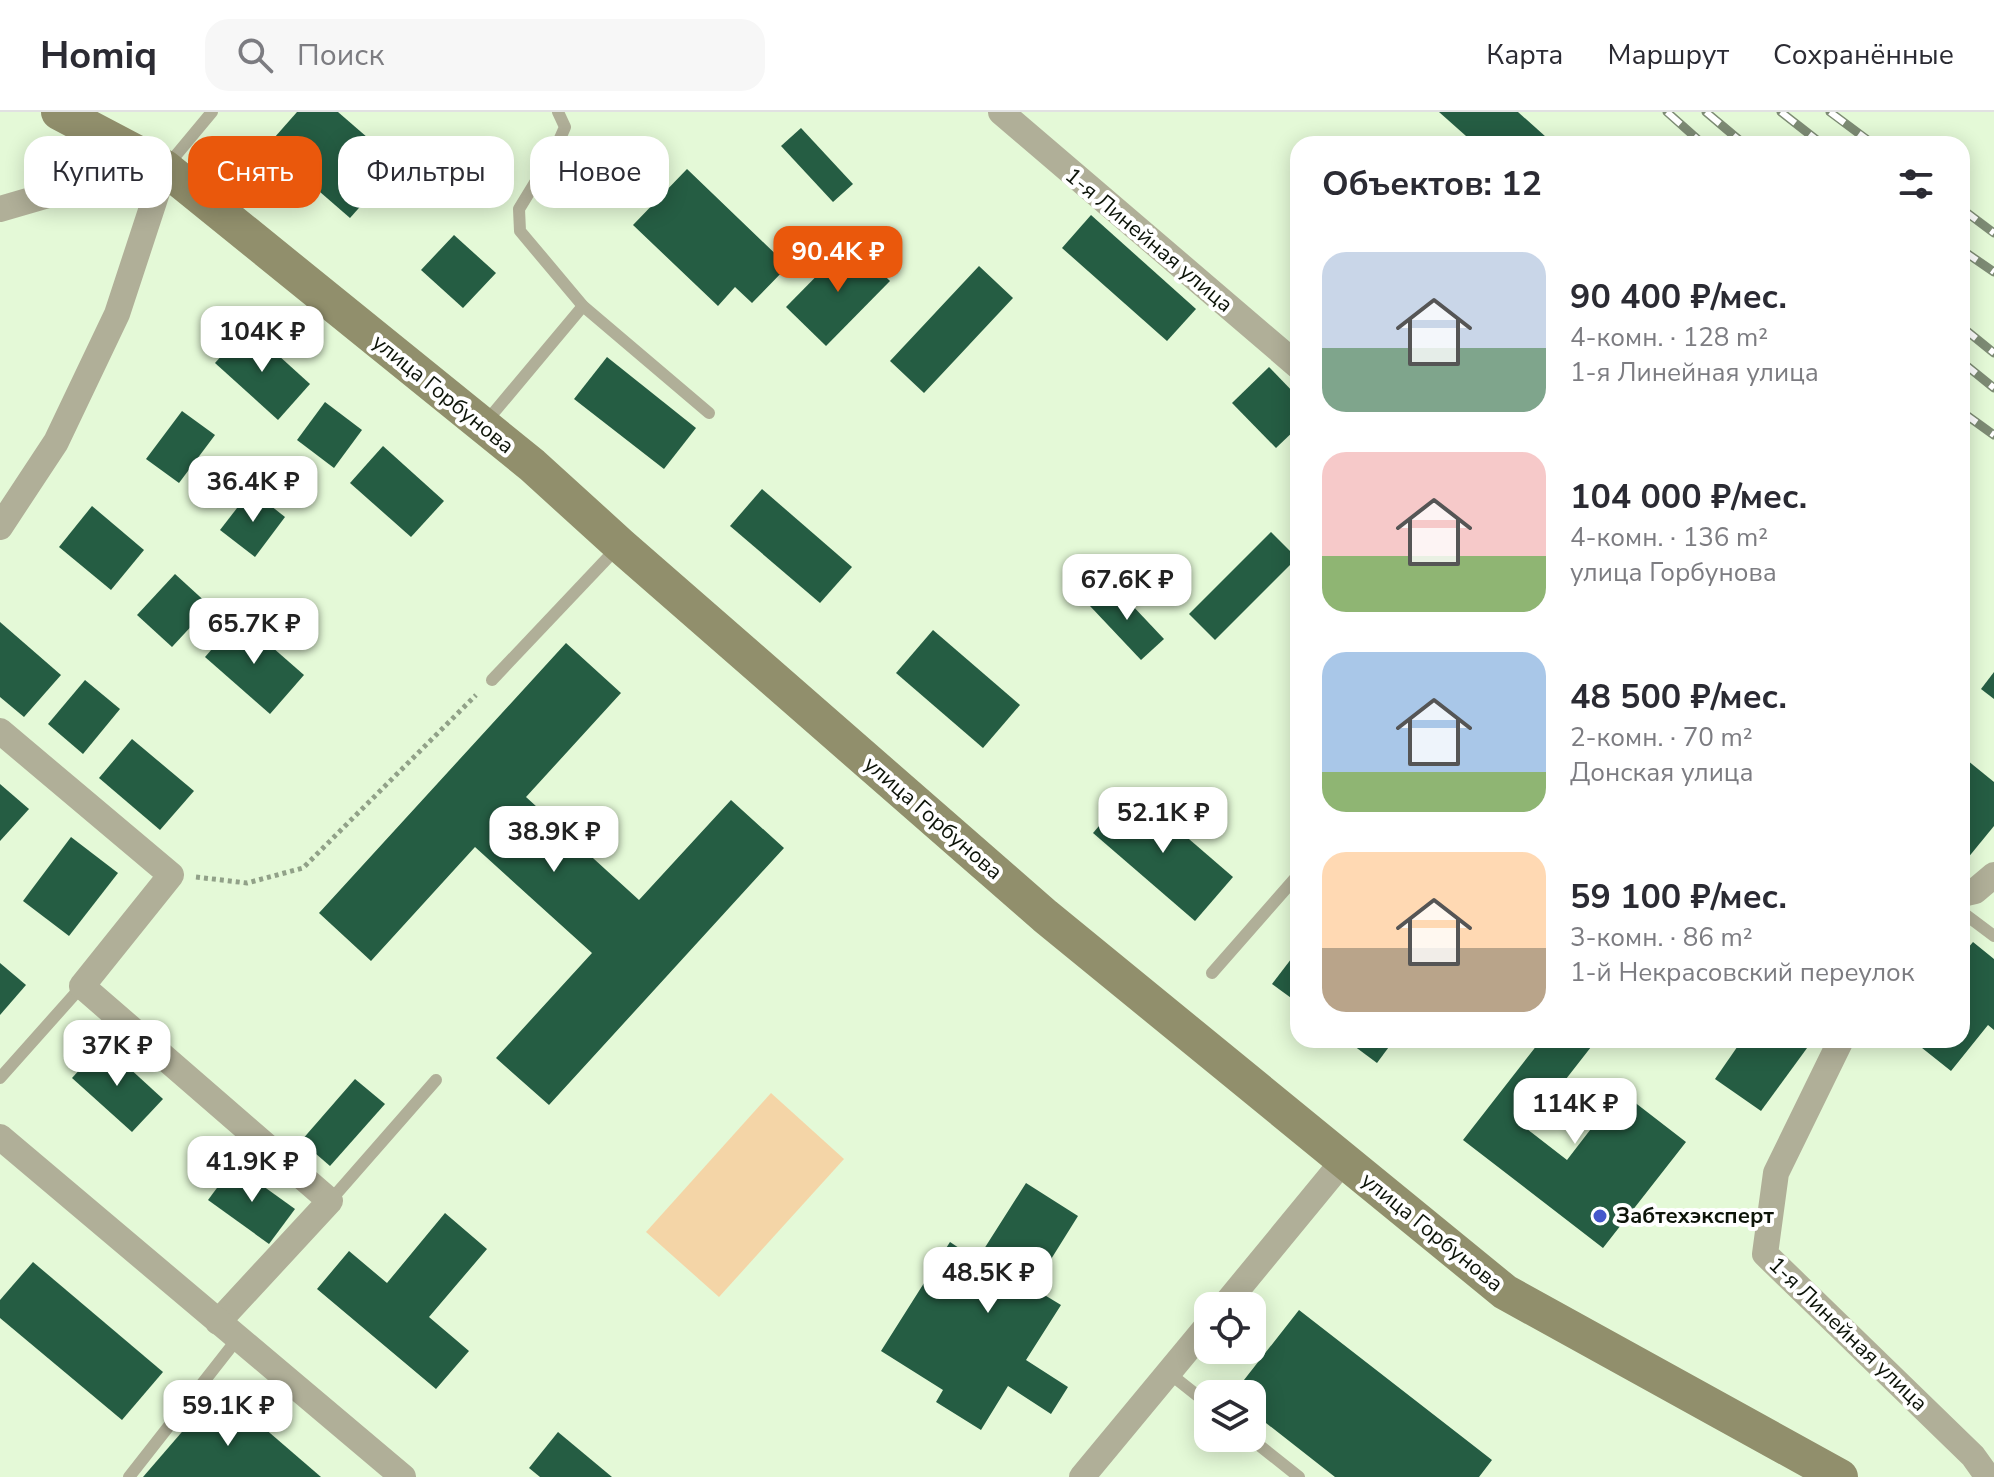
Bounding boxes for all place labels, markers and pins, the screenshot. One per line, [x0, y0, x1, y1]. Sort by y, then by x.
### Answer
pin: 90.4K ₽ [764, 226, 912, 294]
pin: 104K ₽ [197, 306, 327, 374]
pin: 36.4K ₽ [179, 456, 327, 524]
pin: 67.6K ₽ [1053, 554, 1201, 622]
pin: 65.7K ₽ [180, 598, 328, 666]
pin: 52.1K ₽ [1089, 787, 1237, 855]
pin: 38.9K ₽ [480, 806, 628, 874]
pin: 37K ₽ [61, 1020, 173, 1088]
pin: 114K ₽ [1510, 1078, 1640, 1146]
pin: 41.9K ₽ [178, 1136, 326, 1204]
place label: Забтехэксперт [1616, 1201, 1774, 1231]
marker: Забтехэксперт [1591, 1207, 1609, 1225]
pin: 48.5K ₽ [914, 1247, 1062, 1315]
pin: 59.1K ₽ [154, 1380, 302, 1448]

